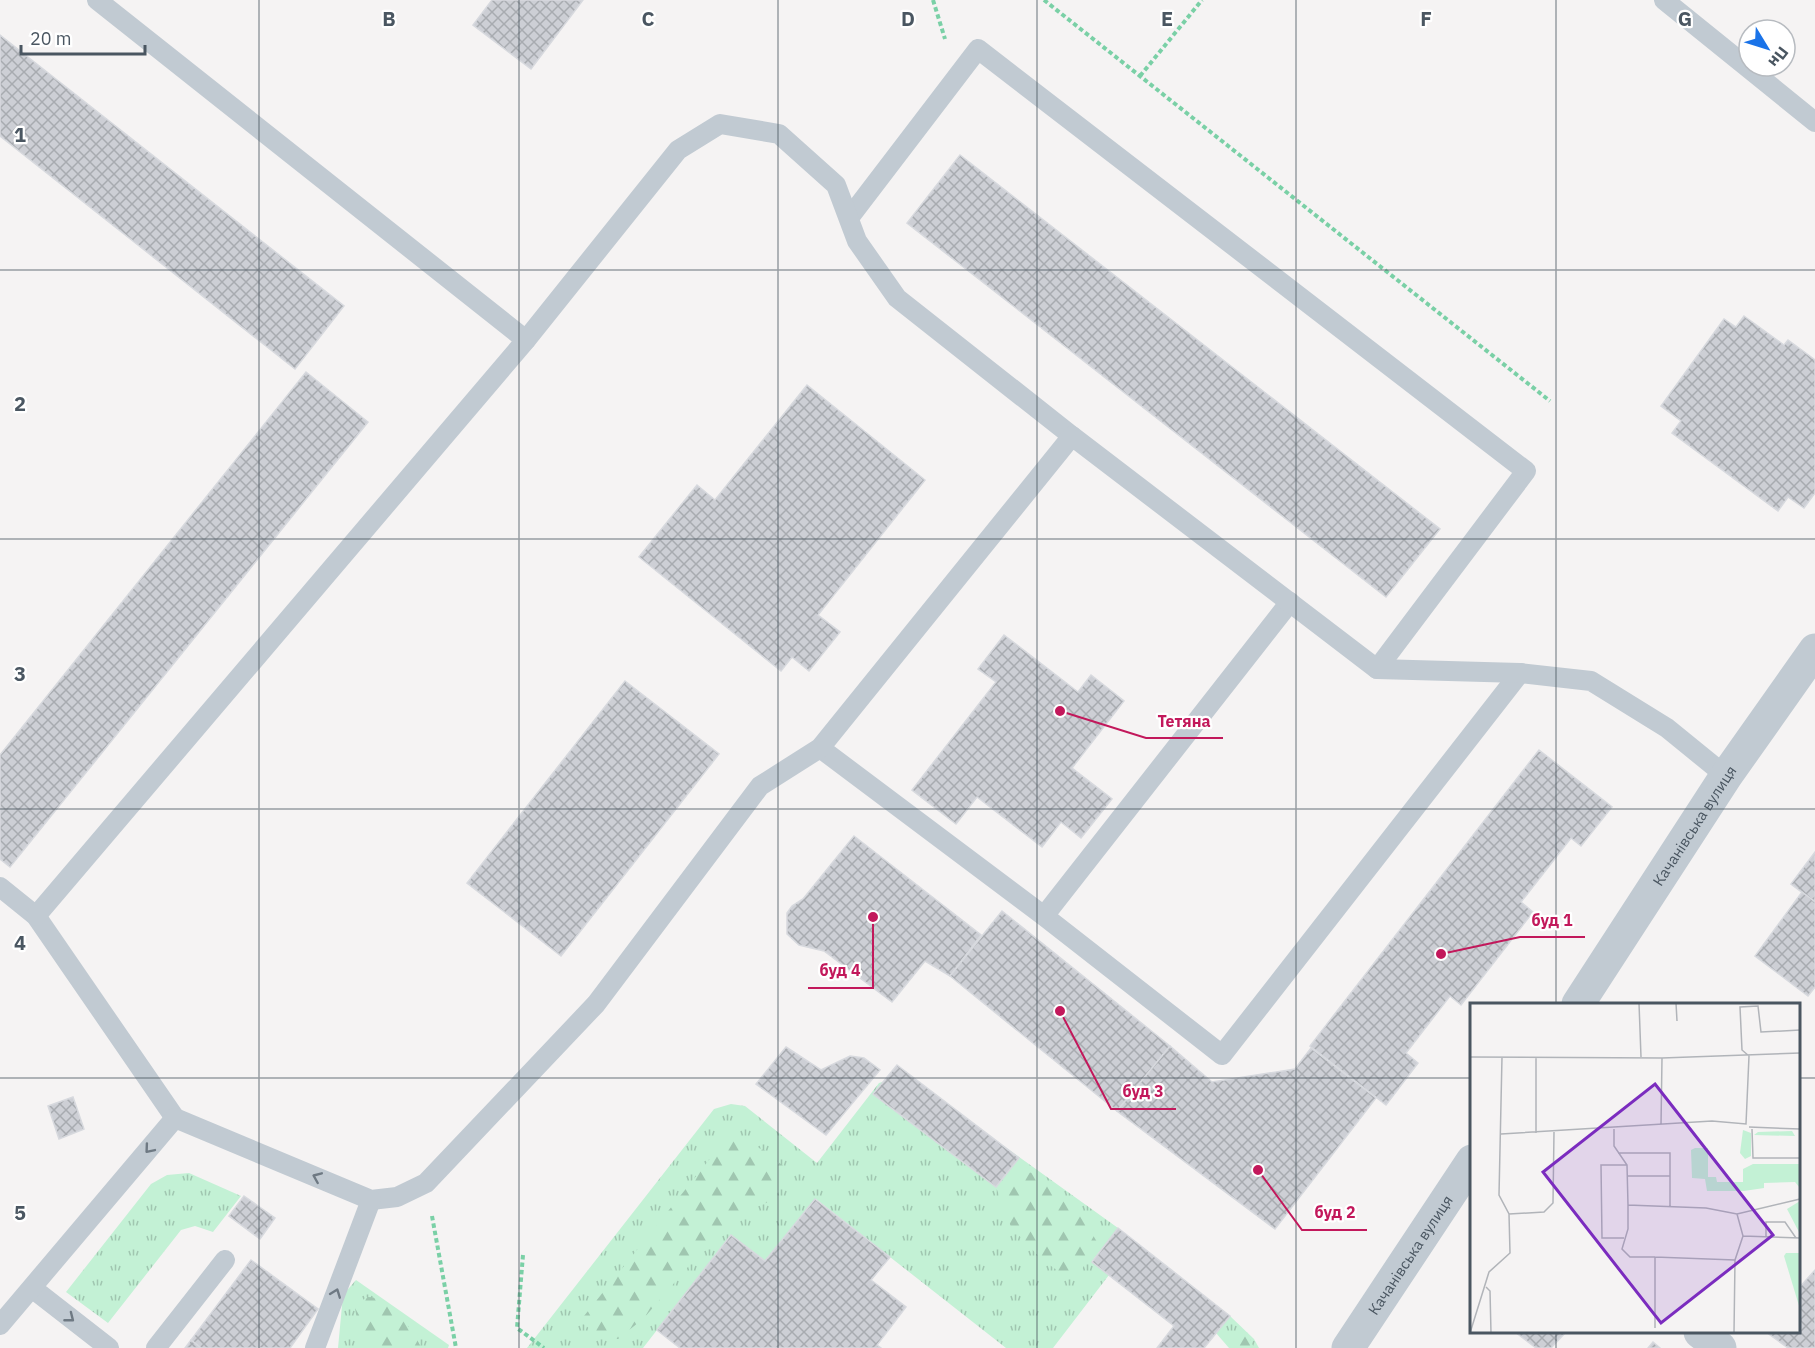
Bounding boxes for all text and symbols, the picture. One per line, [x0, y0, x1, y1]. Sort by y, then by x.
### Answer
text: B [382, 5, 396, 32]
text: C [641, 5, 655, 32]
text: D [901, 5, 915, 32]
text: E [1161, 5, 1173, 32]
text: F [1420, 5, 1432, 32]
text: G [1678, 5, 1692, 32]
scale bar [21, 18, 146, 56]
north arrow [1737, 18, 1797, 78]
text: 20 m [30, 27, 72, 50]
text: Пн [1764, 43, 1793, 72]
text: 1 [14, 121, 26, 148]
text: 2 [14, 390, 26, 417]
text: 3 [14, 660, 26, 687]
callout: Тетяна [1146, 704, 1223, 738]
text: Тетяна [1157, 711, 1211, 731]
street label: Качанівська вулиця [1648, 762, 1740, 889]
callout: буд 1 [1520, 903, 1585, 937]
text: буд 1 [1531, 910, 1573, 930]
text: 4 [14, 929, 26, 956]
callout: буд 4 [808, 954, 873, 988]
text: буд 4 [819, 960, 861, 980]
inset map [1470, 1003, 1800, 1333]
callout: буд 3 [1111, 1075, 1176, 1109]
text: буд 3 [1122, 1081, 1164, 1101]
one-way arrow [145, 1142, 156, 1153]
one-way arrow [313, 1172, 324, 1184]
street label: Качанівська вулиця [1363, 1191, 1456, 1318]
callout: буд 2 [1302, 1196, 1367, 1230]
text: 5 [14, 1199, 26, 1226]
text: буд 2 [1314, 1202, 1356, 1222]
one-way arrow [329, 1288, 341, 1299]
one-way arrow [64, 1311, 75, 1322]

